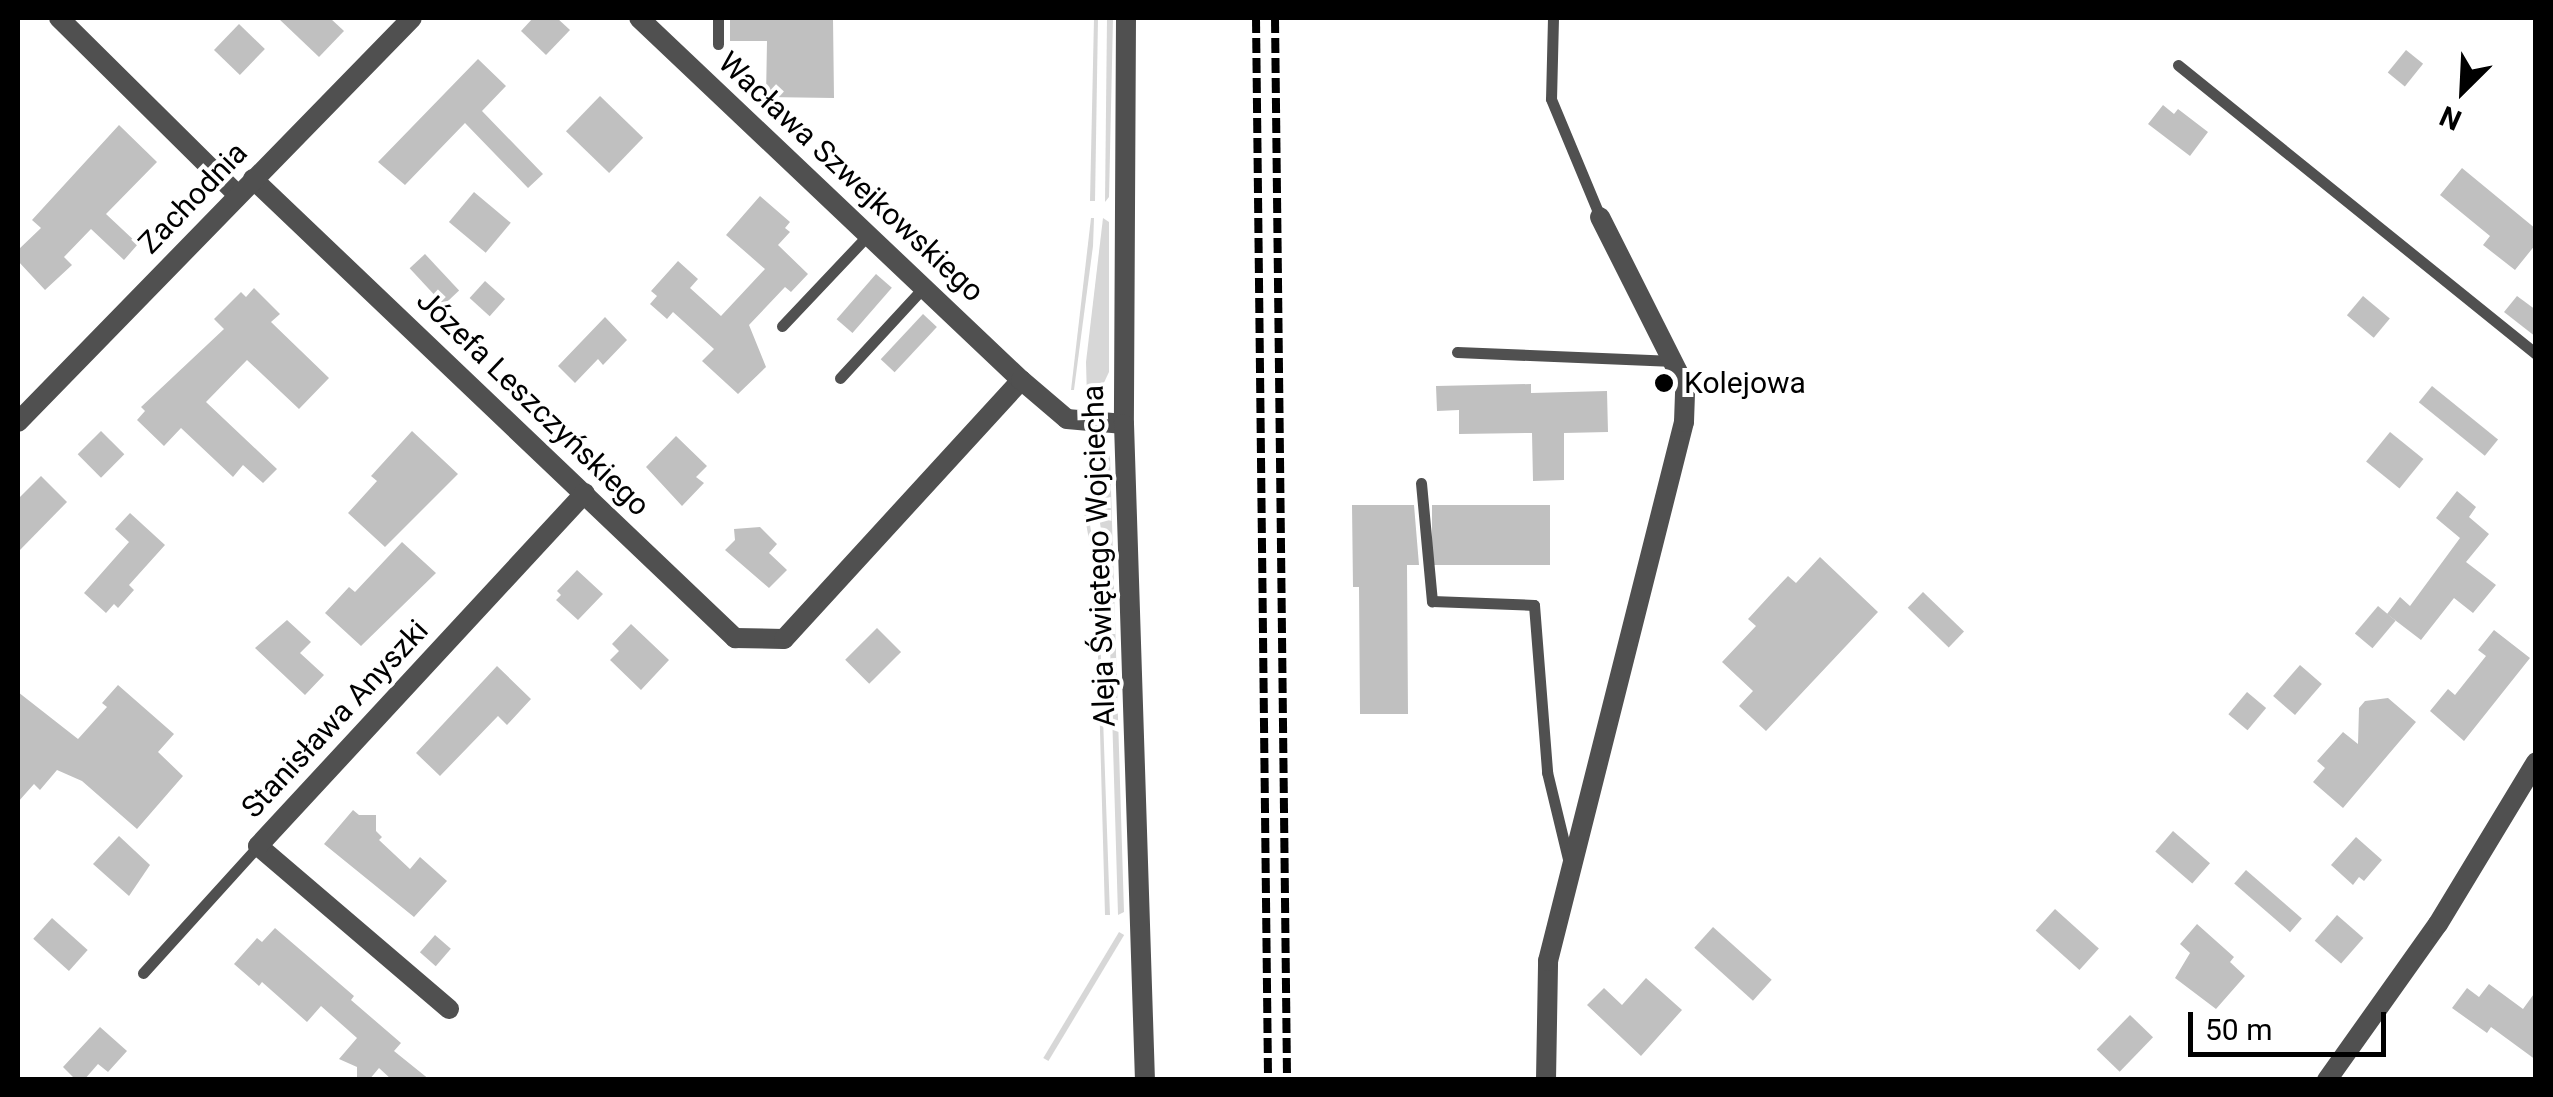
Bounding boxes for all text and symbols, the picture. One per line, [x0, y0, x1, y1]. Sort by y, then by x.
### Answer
north arrow [2413, 40, 2513, 140]
street label: Wacława Szwejkowskiego [711, 45, 991, 309]
text: N [2435, 99, 2466, 137]
street label: Zachodnia [131, 135, 255, 261]
street label: Józefa Leszczyńskiego [409, 283, 657, 523]
place label: Kolejowa [1684, 365, 1806, 401]
marker: Kolejowa [1653, 372, 1675, 394]
street label: Aleja Świętego Wojciecha [1075, 384, 1123, 728]
street label: Stanisława Anyszki [234, 613, 436, 825]
scale bar [2193, 992, 2390, 1054]
text: 50 m [2205, 1012, 2272, 1047]

